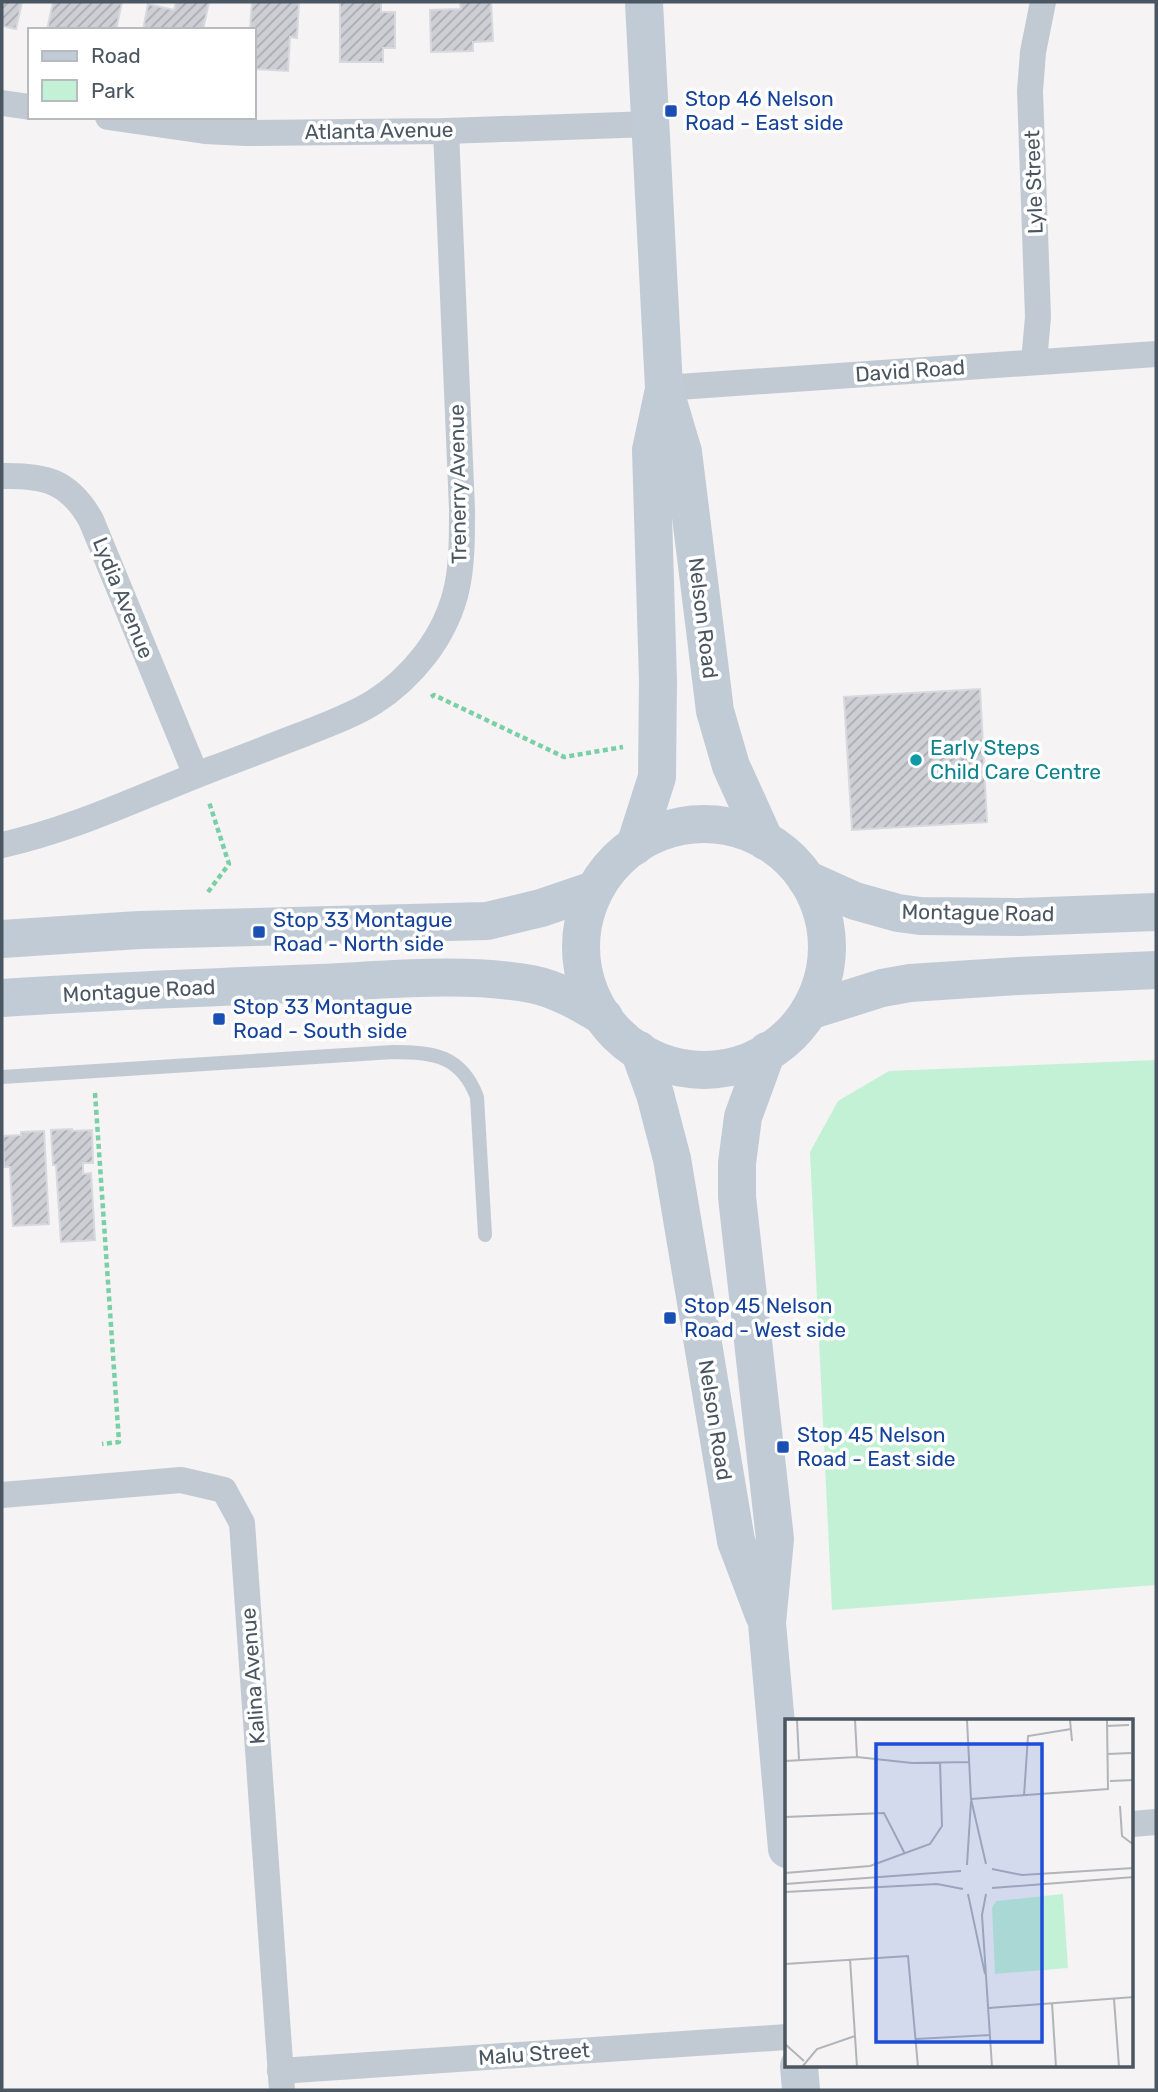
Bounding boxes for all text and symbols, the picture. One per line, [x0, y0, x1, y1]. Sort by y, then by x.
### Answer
legend [28, 28, 256, 119]
text: Road [91, 43, 141, 68]
text: Park [91, 78, 135, 103]
place label: Stop 46 Nelson Road - East side [685, 86, 844, 135]
marker: Stop 46 Nelson Road - East side [663, 103, 679, 119]
street label: Atlanta Avenue [304, 117, 454, 144]
street label: Lyle Street [1019, 130, 1048, 234]
street label: David Road [854, 354, 966, 387]
street label: Trenerry Avenue [444, 404, 471, 564]
street label: Lydia Avenue [88, 534, 159, 662]
street label: Nelson Road [684, 556, 723, 680]
place label: Early Steps Child Care Centre [930, 735, 1101, 784]
marker: Early Steps Child Care Centre [908, 752, 924, 768]
street label: Montague Road [901, 899, 1055, 926]
place label: Stop 33 Montague Road - North side [273, 907, 452, 956]
marker: Stop 33 Montague Road - North side [251, 924, 267, 940]
street label: Montague Road [62, 974, 216, 1007]
place label: Stop 33 Montague Road - South side [233, 994, 412, 1043]
marker: Stop 33 Montague Road - South side [211, 1011, 227, 1027]
place label: Stop 45 Nelson Road - West side [684, 1293, 846, 1342]
marker: Stop 45 Nelson Road - West side [662, 1310, 678, 1326]
street label: Nelson Road [694, 1358, 737, 1482]
place label: Stop 45 Nelson Road - East side [797, 1422, 956, 1471]
marker: Stop 45 Nelson Road - East side [775, 1439, 791, 1455]
street label: Kalina Avenue [235, 1607, 270, 1745]
inset map [785, 1719, 1134, 2068]
street label: Malu Street [477, 2037, 591, 2070]

